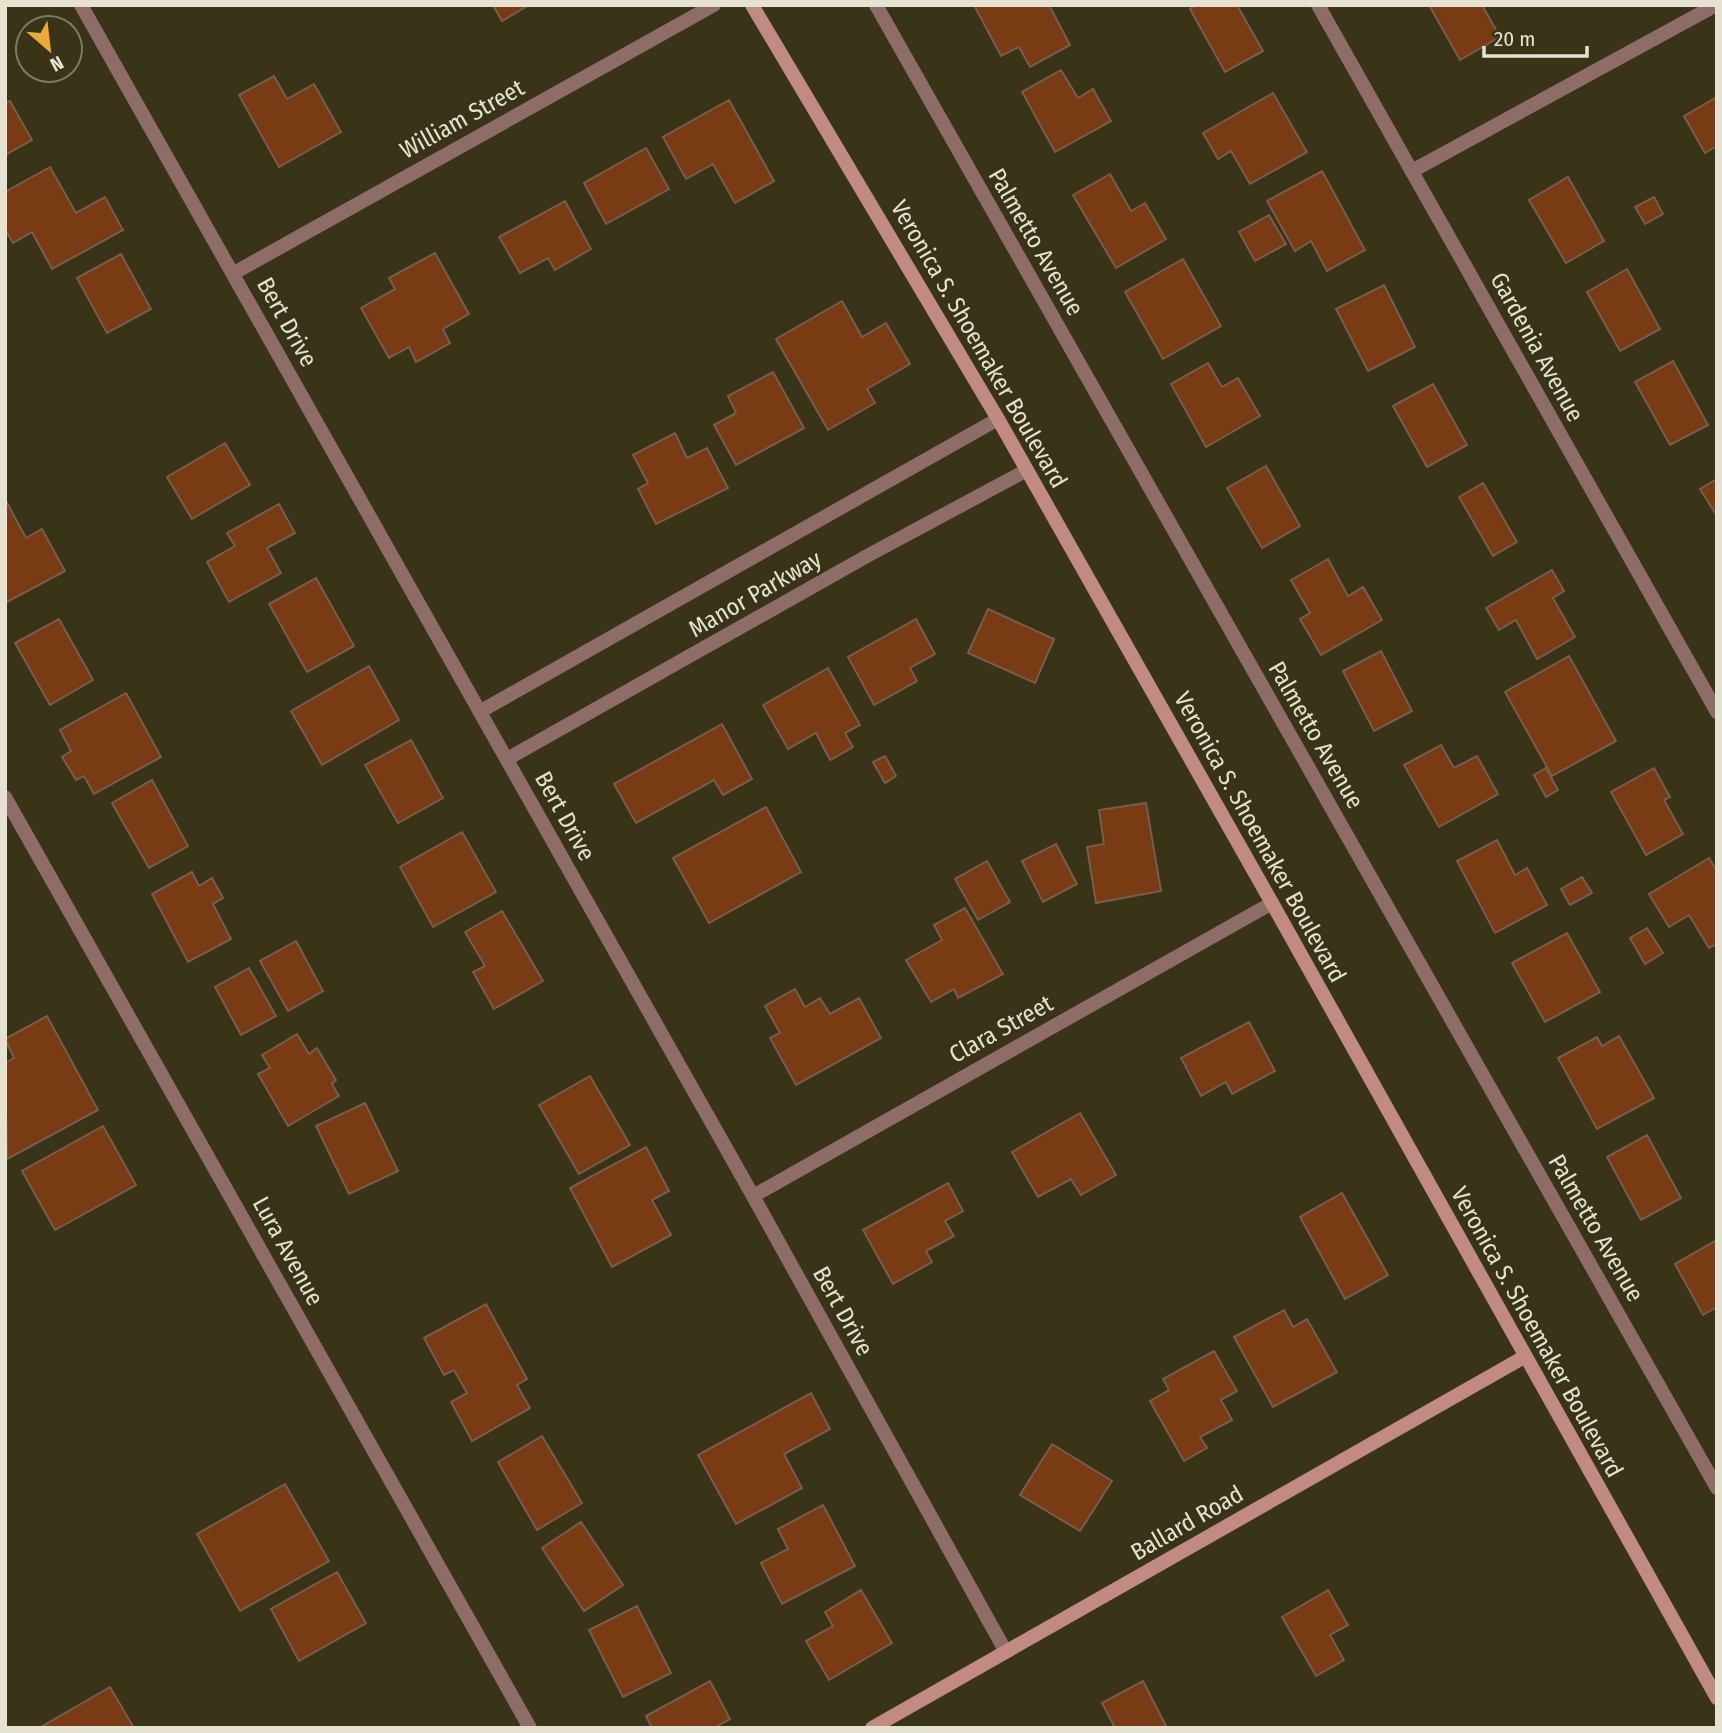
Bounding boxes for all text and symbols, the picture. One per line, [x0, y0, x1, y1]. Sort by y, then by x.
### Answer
north arrow [14, 14, 84, 84]
scale bar [1484, 14, 1587, 58]
text: 20 m [1494, 26, 1535, 52]
text: N [46, 51, 67, 76]
street label: William Street [395, 73, 529, 165]
street label: Palmetto Avenue [983, 163, 1089, 321]
street label: Veronica S. Shoemaker Boulevard [885, 195, 1073, 493]
street label: Gardenia Avenue [1484, 268, 1590, 426]
street label: Bert Drive [251, 273, 323, 371]
street label: Manor Parkway [684, 545, 826, 643]
street label: Palmetto Avenue [1263, 656, 1369, 814]
street label: Veronica S. Shoemaker Boulevard [1168, 687, 1352, 987]
street label: Bert Drive [529, 767, 601, 865]
street label: Clara Street [944, 989, 1058, 1069]
street label: Palmetto Avenue [1543, 1149, 1649, 1307]
street label: Veronica S. Shoemaker Boulevard [1445, 1182, 1629, 1482]
street label: Lura Avenue [247, 1192, 329, 1310]
street label: Bert Drive [807, 1262, 879, 1360]
street label: Ballard Road [1126, 1480, 1248, 1566]

